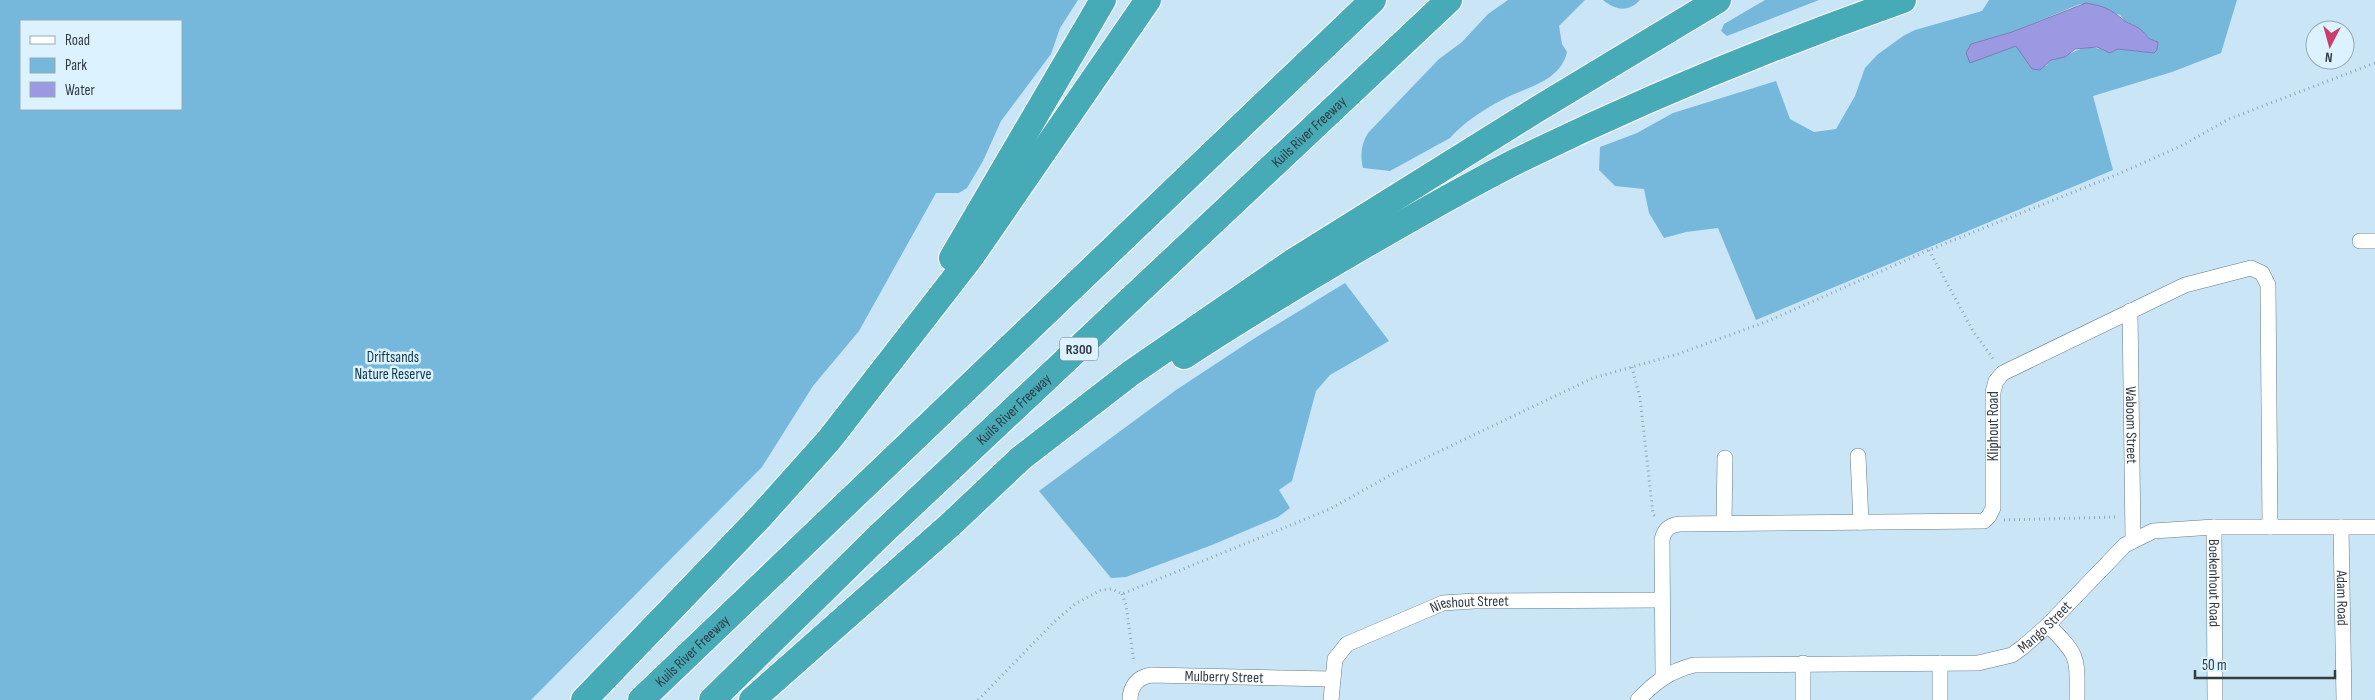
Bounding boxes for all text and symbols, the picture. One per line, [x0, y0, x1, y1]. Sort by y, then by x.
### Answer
legend [20, 20, 182, 110]
north arrow [2305, 20, 2355, 70]
text: Road [65, 31, 90, 50]
text: N [2324, 49, 2333, 66]
text: Park [65, 56, 87, 75]
text: Water [65, 81, 96, 100]
street label: Kuils River Freeway [1267, 92, 1350, 172]
road number: R300 [1060, 338, 1098, 360]
park label: Driftsands Nature Reserve [354, 348, 432, 384]
street label: Kuils River Freeway [972, 369, 1055, 449]
street label: Waboom Street [2121, 386, 2142, 464]
street label: Kliphout Road [1984, 391, 2003, 461]
street label: Boekenhout Road [2205, 539, 2224, 627]
street label: Adam Road [2332, 569, 2352, 626]
street label: Nieshout Street [1427, 591, 1509, 617]
street label: Mango Street [2014, 597, 2076, 657]
street label: Kuils River Freeway [651, 611, 734, 691]
scale bar [2195, 648, 2335, 680]
text: 50 m [2202, 656, 2227, 675]
street label: Mulberry Street [1185, 666, 1264, 687]

